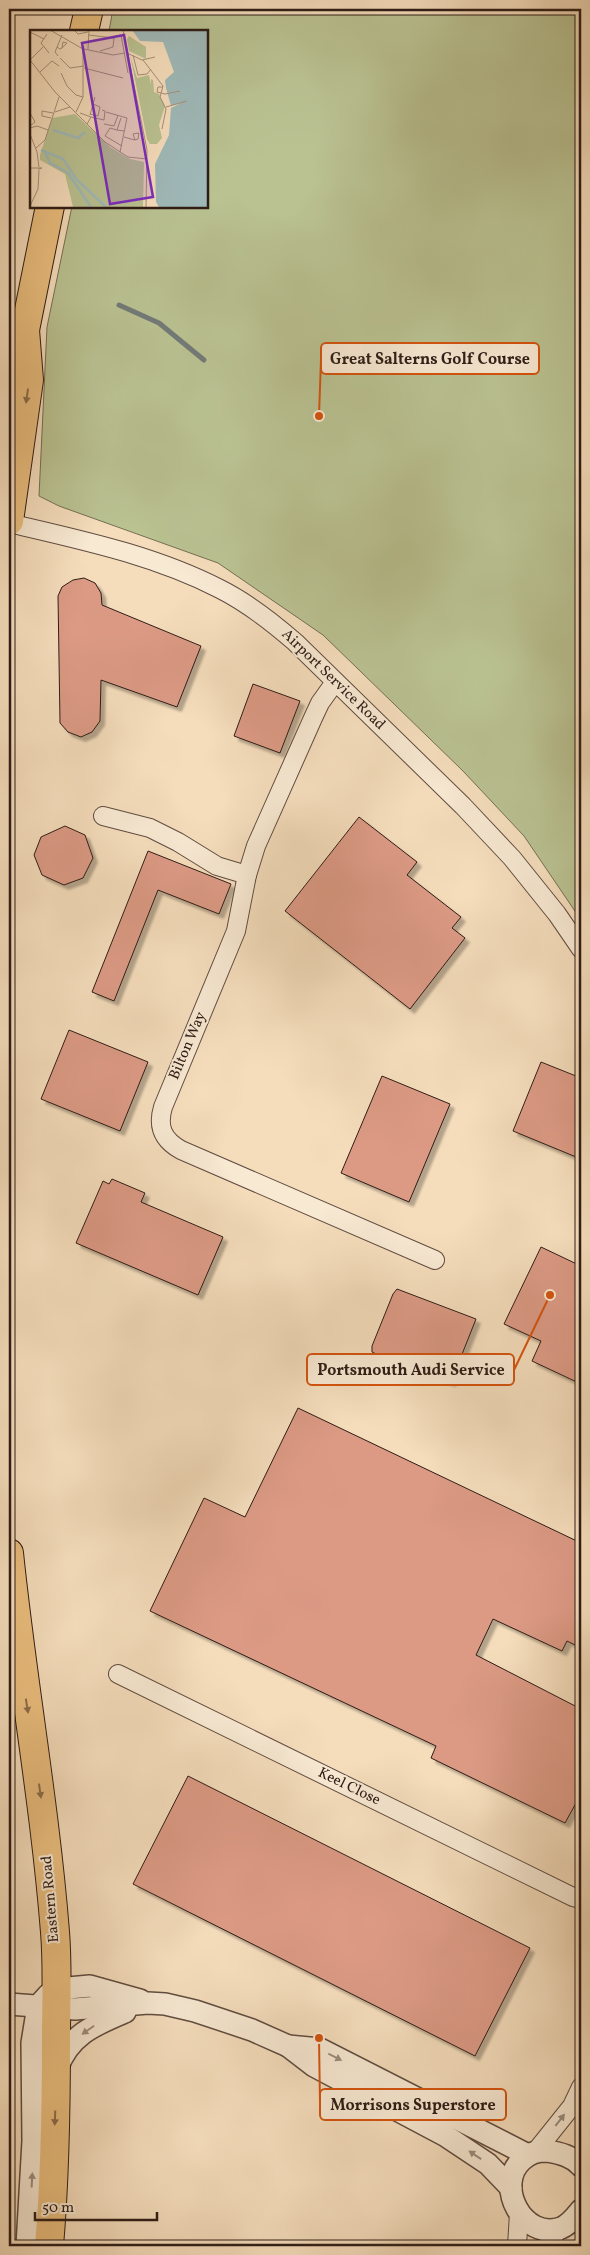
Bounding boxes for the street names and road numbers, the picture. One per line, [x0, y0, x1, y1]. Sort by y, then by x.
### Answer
street label: Airport Service Road [276, 625, 390, 735]
street label: Bilton Way [164, 1009, 212, 1083]
street label: Keel Close [314, 1763, 384, 1811]
street label: Eastern Road [37, 1855, 65, 1943]

